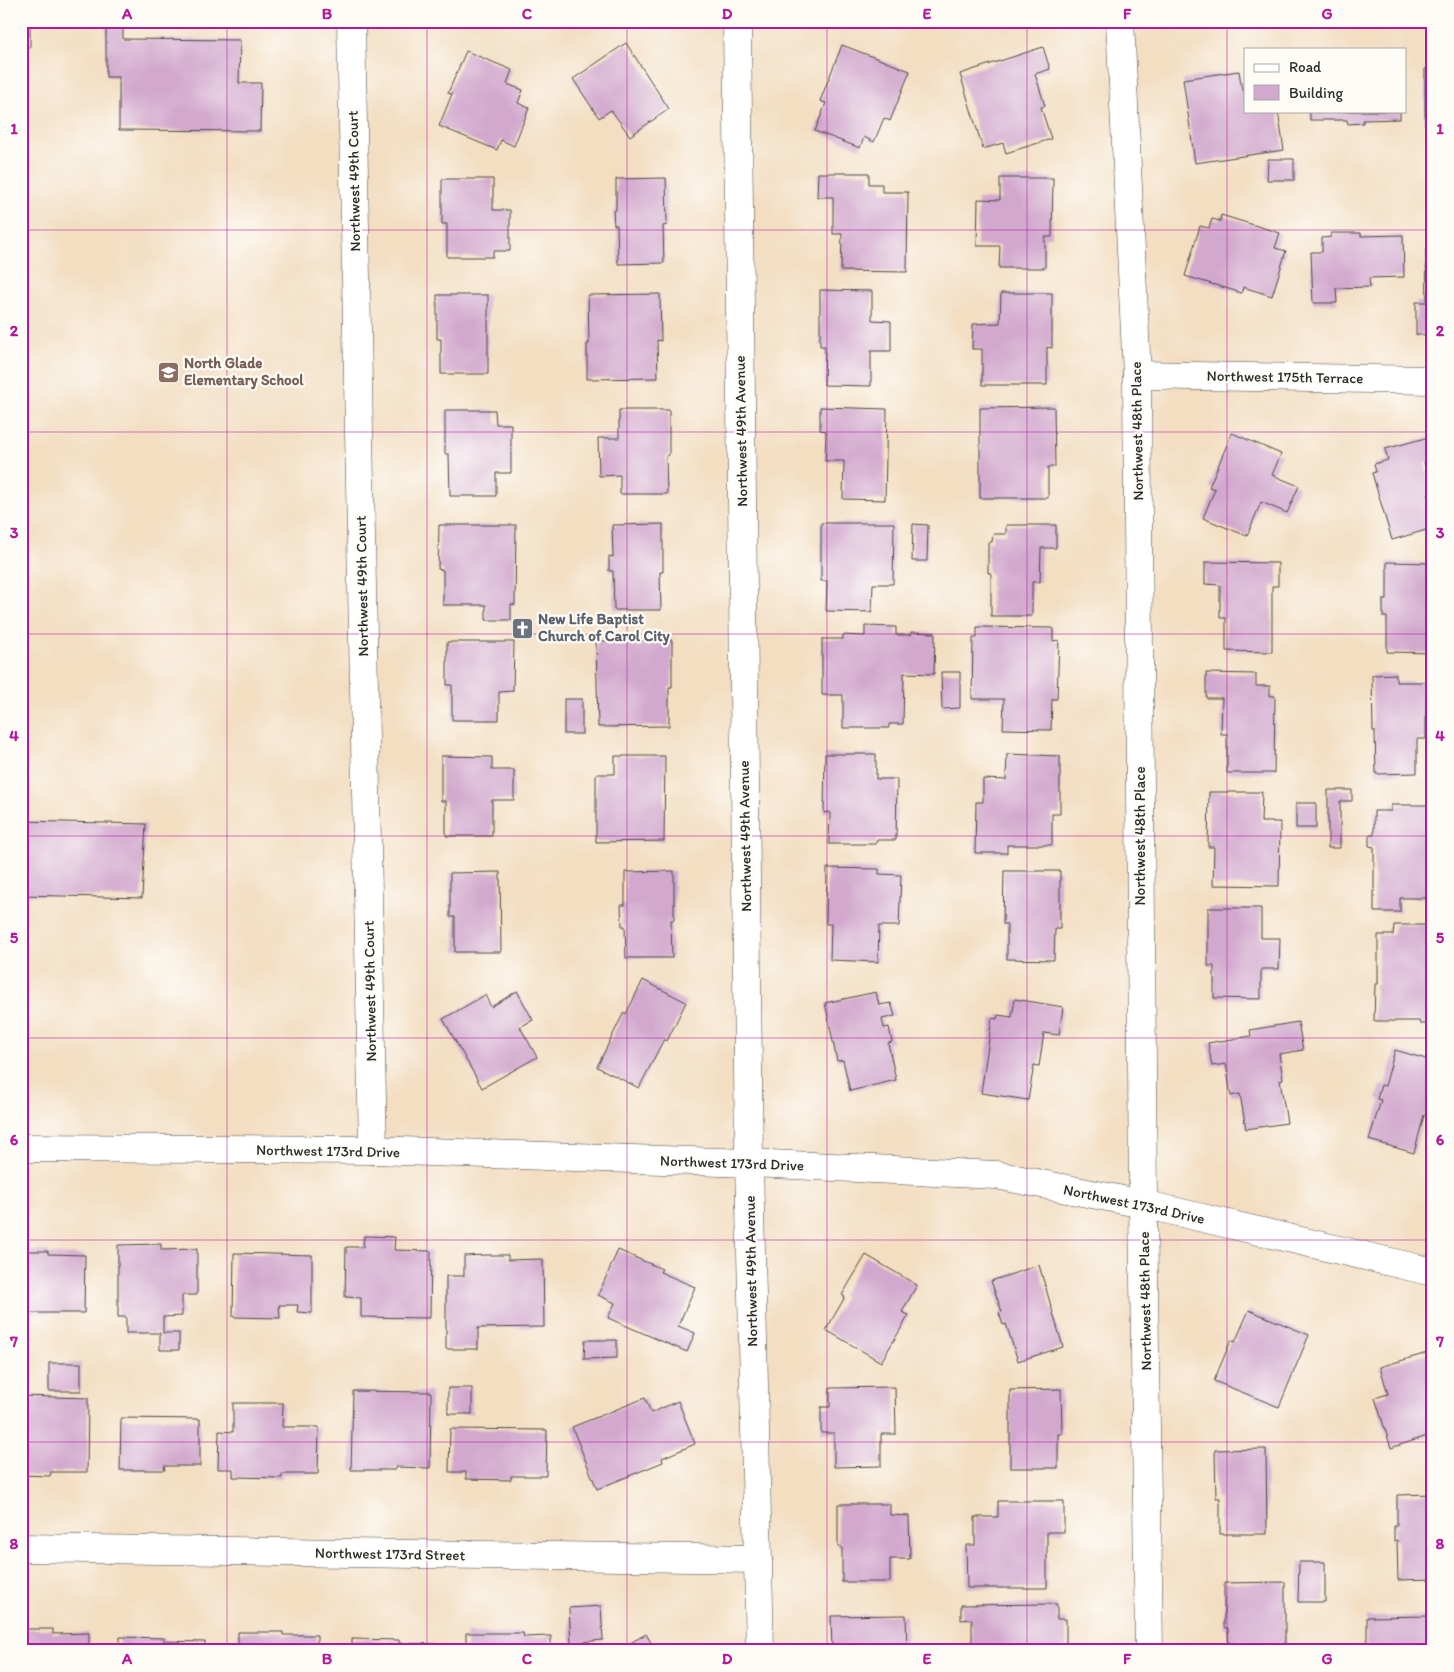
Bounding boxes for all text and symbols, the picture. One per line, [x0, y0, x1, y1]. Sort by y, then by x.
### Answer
text: A [121, 4, 133, 23]
text: B [322, 4, 333, 23]
text: C [522, 4, 533, 23]
text: D [722, 4, 733, 23]
text: E [923, 4, 932, 23]
text: F [1123, 4, 1132, 23]
text: G [1321, 4, 1333, 23]
legend [1244, 48, 1406, 112]
text: Road [1289, 58, 1322, 76]
text: Building [1289, 84, 1343, 102]
street label: Northwest 49th Court [344, 110, 364, 252]
text: 1 [10, 119, 18, 138]
text: 1 [1436, 119, 1444, 138]
text: 2 [10, 321, 19, 340]
text: 2 [1436, 321, 1445, 340]
place label: North Glade Elementary School [184, 354, 304, 390]
street label: Northwest 49th Avenue [731, 355, 751, 507]
school or university icon: North Glade Elementary School [156, 360, 180, 384]
street label: Northwest 48th Place [1127, 361, 1147, 501]
street label: Northwest 175th Terrace [1206, 367, 1364, 387]
street label: Northwest 49th Court [352, 515, 372, 657]
text: 3 [10, 523, 19, 542]
text: 3 [1436, 523, 1445, 542]
place label: New Life Baptist Church of Carol City [538, 610, 671, 646]
church icon: New Life Baptist Church of Carol City [510, 616, 534, 640]
text: 4 [9, 726, 19, 745]
text: 4 [1435, 726, 1445, 745]
street label: Northwest 49th Avenue [735, 760, 755, 912]
street label: Northwest 48th Place [1131, 766, 1149, 906]
street label: Northwest 49th Court [360, 920, 380, 1062]
text: 5 [10, 928, 19, 947]
text: 5 [1436, 928, 1445, 947]
text: 6 [10, 1130, 19, 1149]
text: 6 [1436, 1130, 1445, 1149]
street label: Northwest 173rd Drive [256, 1141, 400, 1161]
street label: Northwest 173rd Drive [660, 1151, 804, 1175]
street label: Northwest 173rd Drive [1062, 1180, 1206, 1228]
street label: Northwest 49th Avenue [741, 1195, 761, 1347]
street label: Northwest 48th Place [1135, 1231, 1155, 1371]
text: 7 [9, 1332, 18, 1351]
text: 7 [1435, 1332, 1444, 1351]
text: 8 [10, 1534, 19, 1553]
text: 8 [1436, 1534, 1445, 1553]
street label: Northwest 173rd Street [315, 1544, 466, 1564]
text: A [121, 1649, 133, 1668]
text: B [322, 1649, 333, 1668]
text: C [522, 1649, 533, 1668]
text: D [722, 1649, 733, 1668]
text: E [923, 1649, 932, 1668]
text: F [1123, 1649, 1132, 1668]
text: G [1321, 1649, 1333, 1668]

